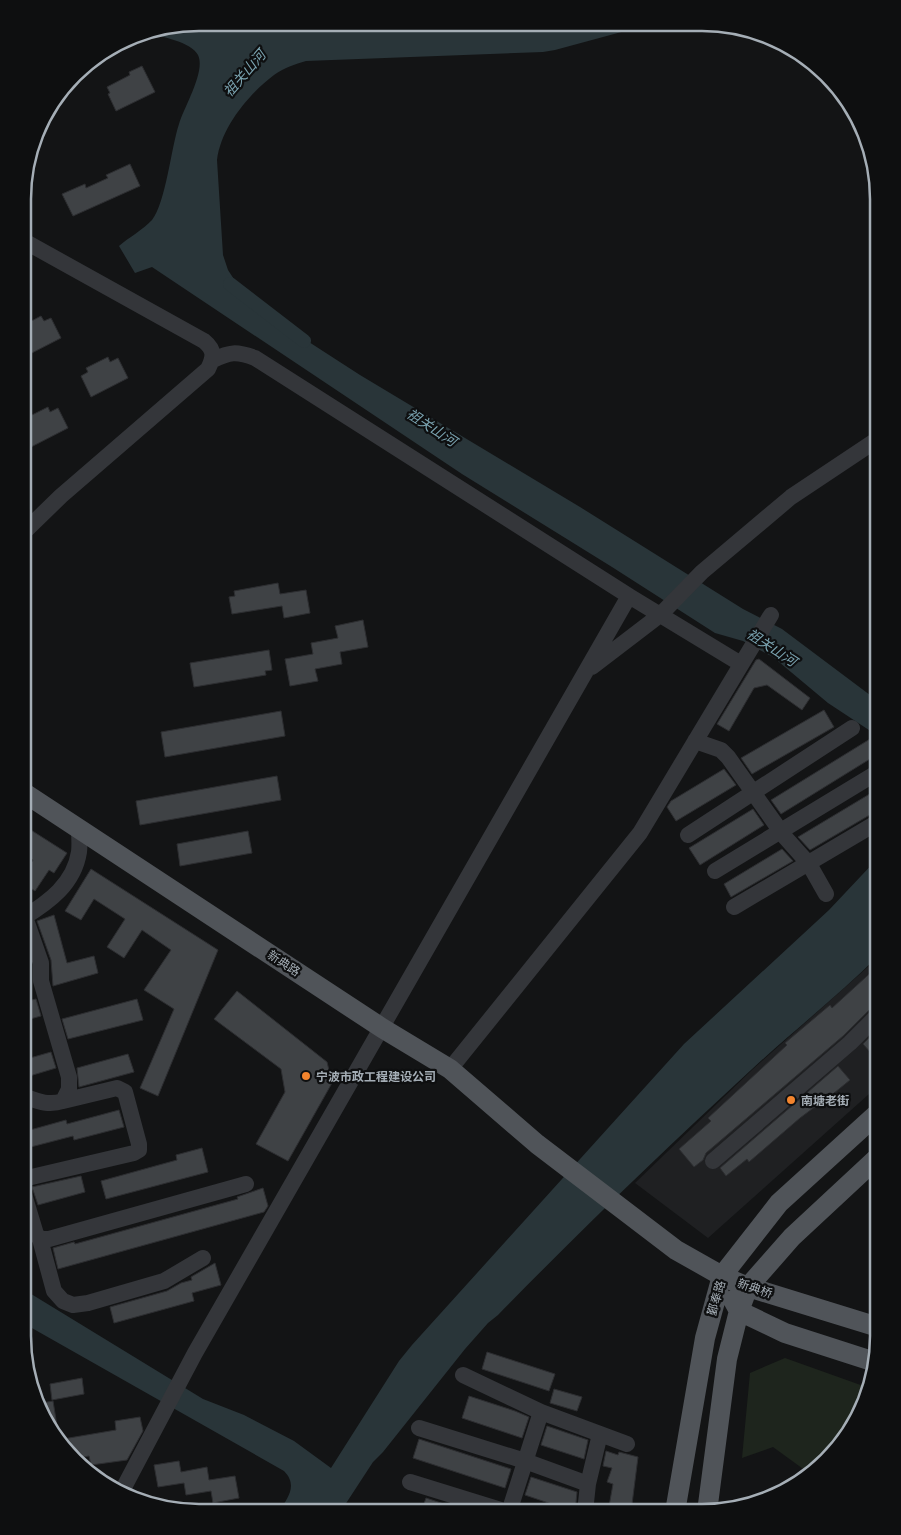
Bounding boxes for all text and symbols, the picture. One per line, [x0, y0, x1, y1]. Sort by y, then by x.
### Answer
water label: 祖关山河 [219, 44, 271, 100]
water label: 祖关山河 [404, 405, 463, 451]
water label: 祖关山河 [744, 625, 803, 671]
street label: 新典路 [265, 947, 303, 979]
place label: 宁波市政工程建设公司 [316, 1069, 436, 1084]
marker: 宁波市政工程建设公司 [300, 1070, 312, 1082]
place label: 南塘老街 [801, 1093, 849, 1108]
marker: 南塘老街 [785, 1094, 797, 1106]
street label: 新典桥 [736, 1275, 774, 1301]
street label: 鄞奉路 [704, 1279, 728, 1317]

